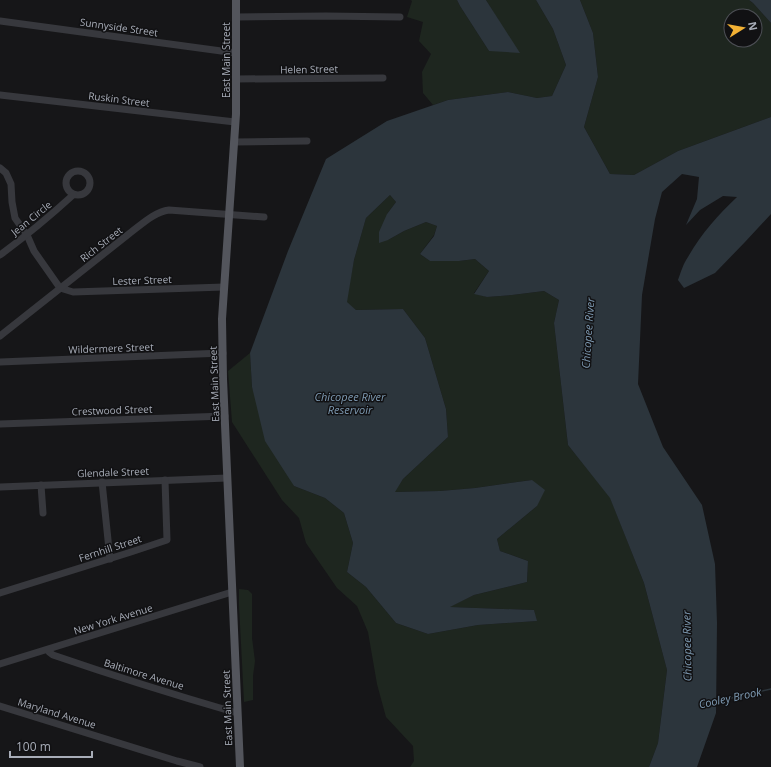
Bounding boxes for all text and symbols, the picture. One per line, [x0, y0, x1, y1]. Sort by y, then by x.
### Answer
north arrow [723, 8, 763, 48]
street label: Sunnyside Street [79, 15, 159, 39]
text: N [745, 20, 762, 32]
street label: East Main Street [219, 22, 233, 98]
street label: Helen Street [280, 61, 338, 77]
street label: Ruskin Street [88, 88, 151, 110]
street label: Jean Circle [7, 197, 55, 239]
street label: Rich Street [77, 223, 125, 265]
street label: Lester Street [112, 272, 172, 288]
water label: Chicopee River [578, 296, 598, 369]
street label: Wildermere Street [68, 340, 154, 356]
street label: East Main Street [206, 345, 222, 422]
water label: Chicopee River Reservoir [315, 389, 386, 417]
street label: Crestwood Street [71, 402, 153, 418]
street label: Glendale Street [77, 464, 150, 480]
street label: Fernhill Street [77, 531, 144, 565]
street label: New York Avenue [72, 600, 155, 638]
water label: Chicopee River [678, 610, 695, 682]
street label: Baltimore Avenue [102, 655, 186, 693]
street label: East Main Street [219, 669, 235, 746]
water label: Cooley Brook [697, 683, 763, 711]
street label: Maryland Avenue [16, 694, 98, 732]
scale bar [10, 733, 92, 759]
text: 100 m [16, 738, 51, 755]

